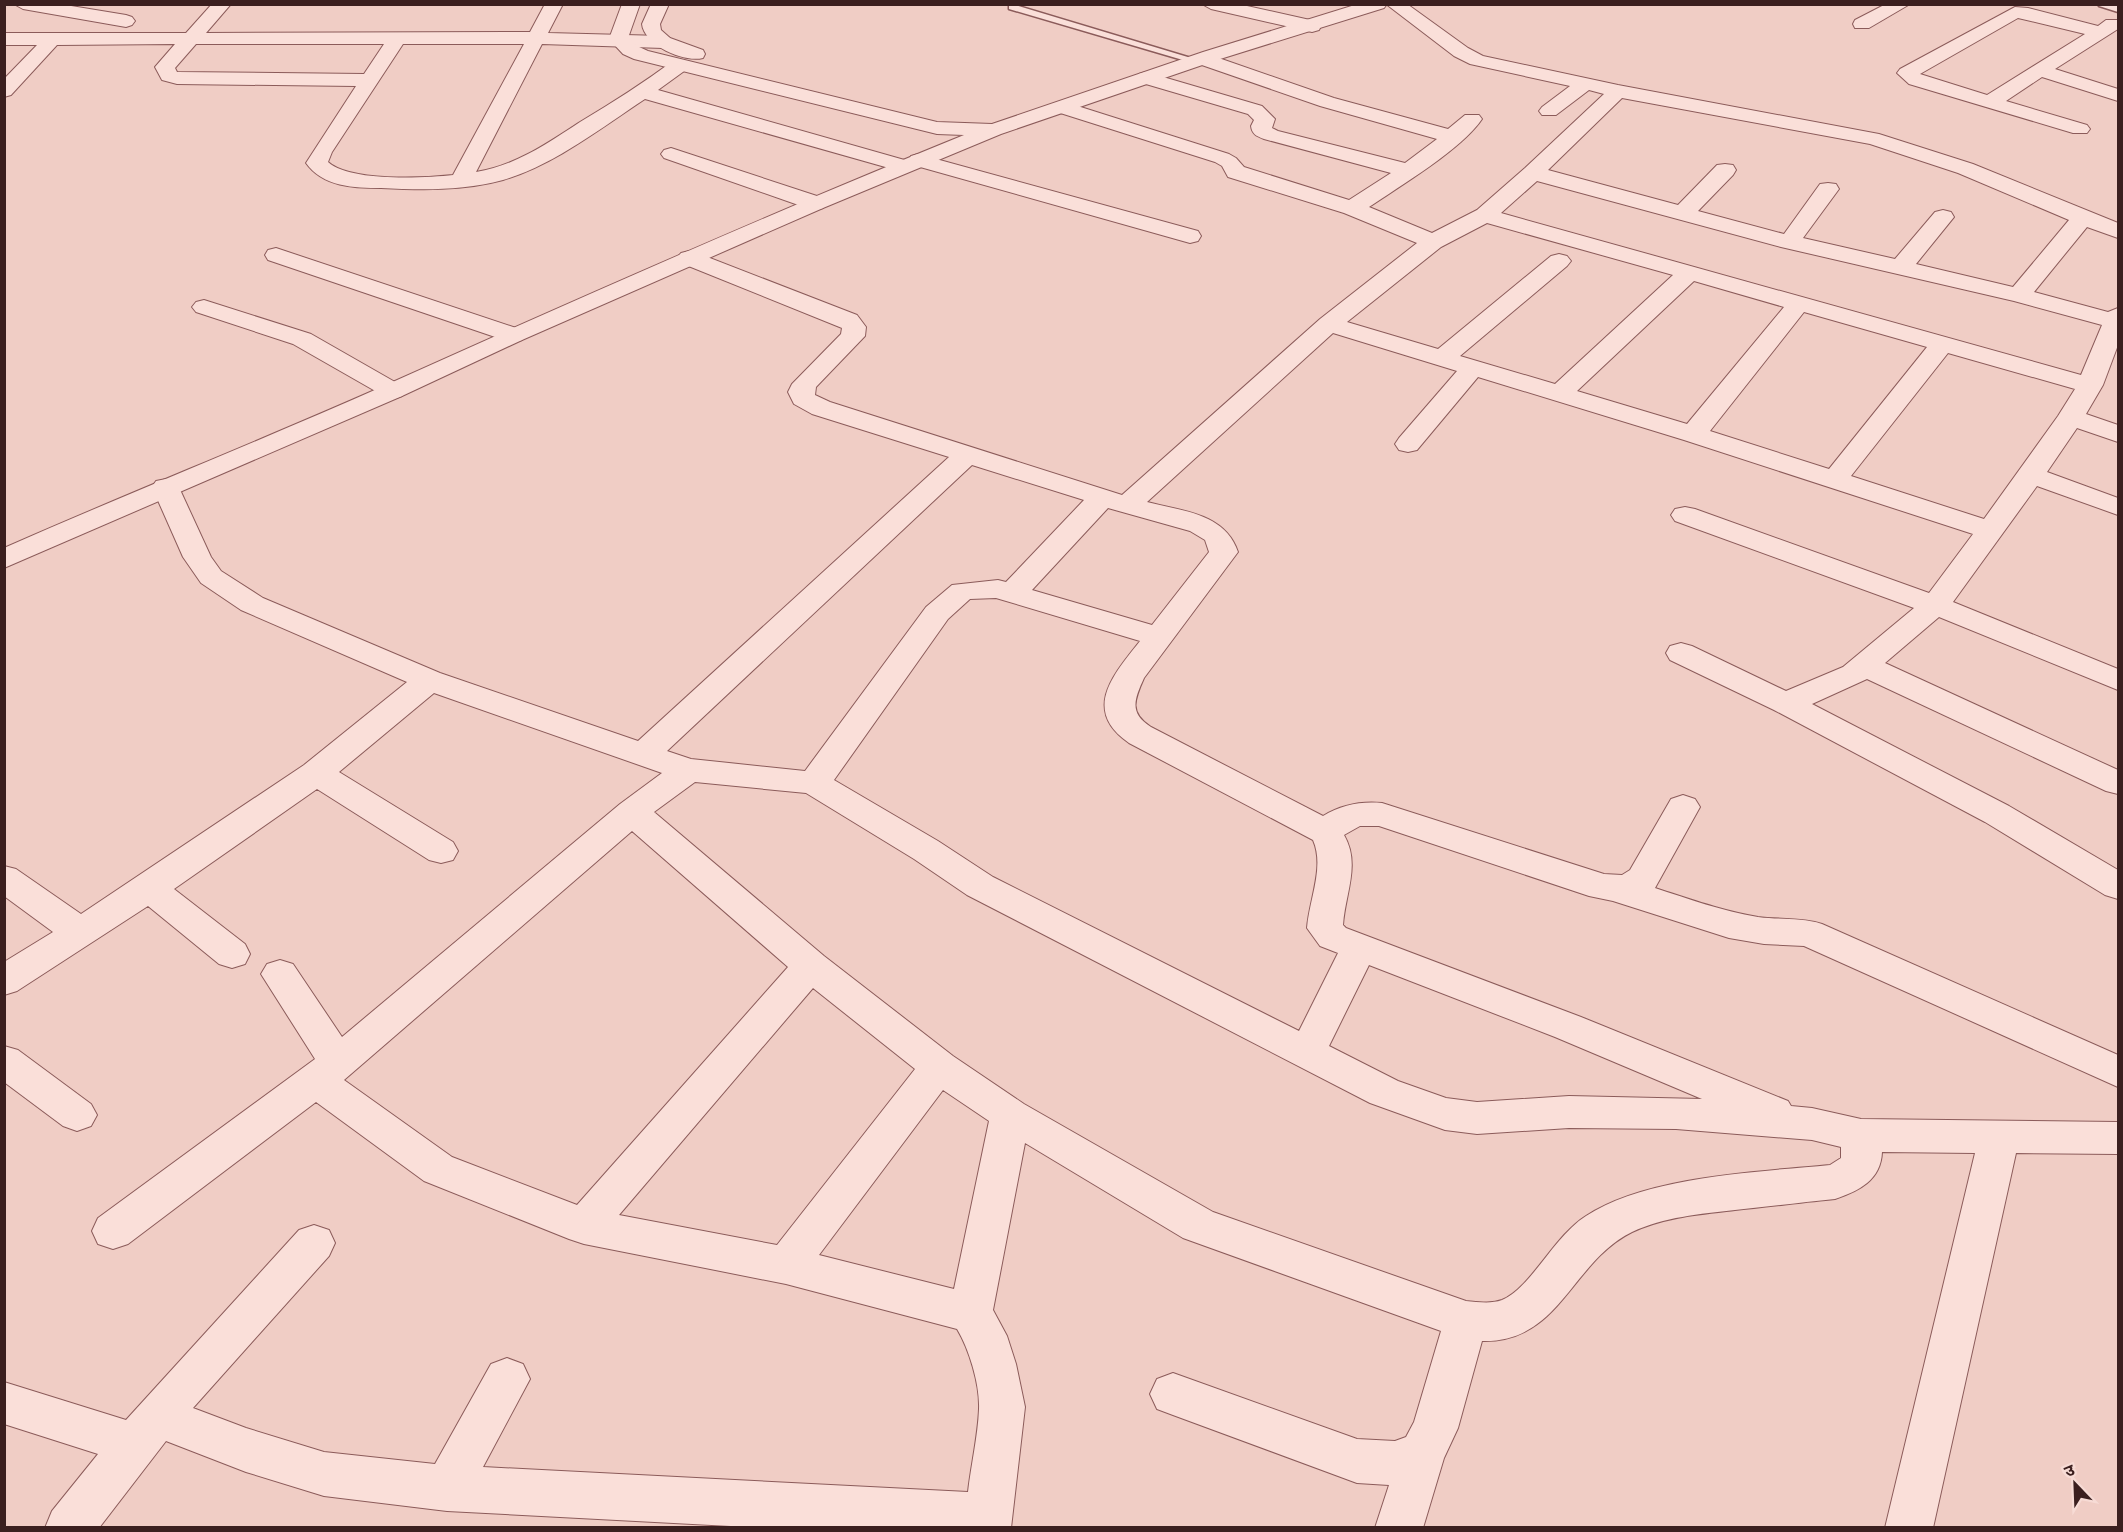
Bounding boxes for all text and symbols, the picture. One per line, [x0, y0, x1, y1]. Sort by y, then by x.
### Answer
north arrow [2045, 1454, 2105, 1514]
text: उ [2062, 1461, 2078, 1480]

